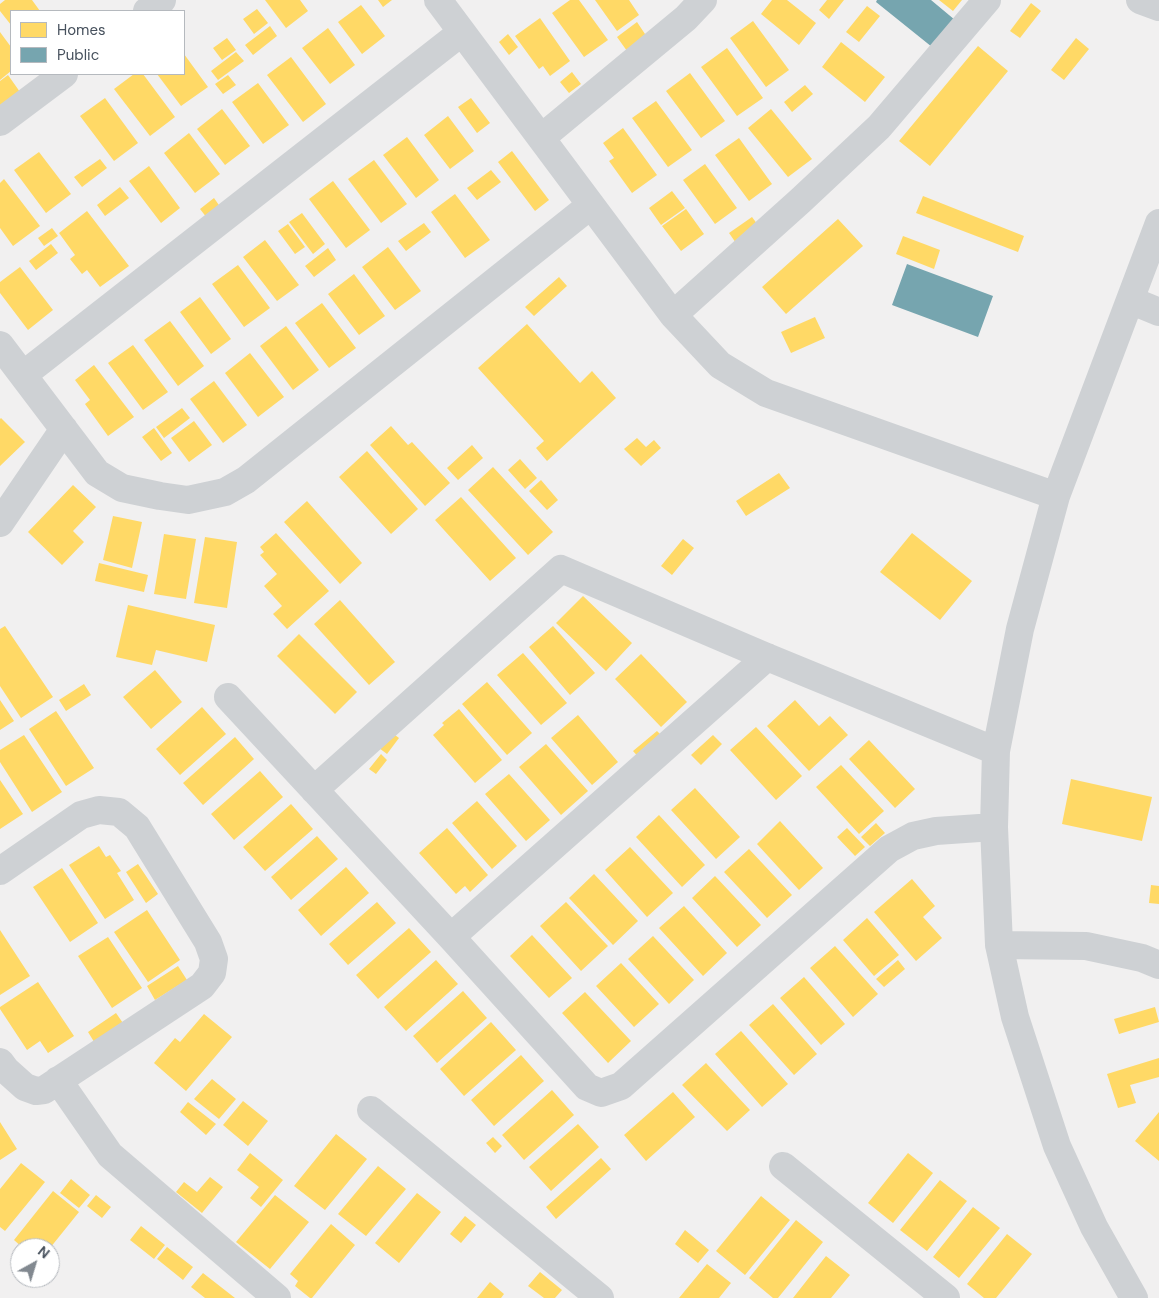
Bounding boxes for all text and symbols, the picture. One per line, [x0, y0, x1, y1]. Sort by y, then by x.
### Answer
legend [10, 10, 185, 75]
text: Homes [57, 20, 106, 40]
text: Public [57, 45, 99, 65]
north arrow [10, 1238, 60, 1288]
text: N [34, 1242, 53, 1262]

